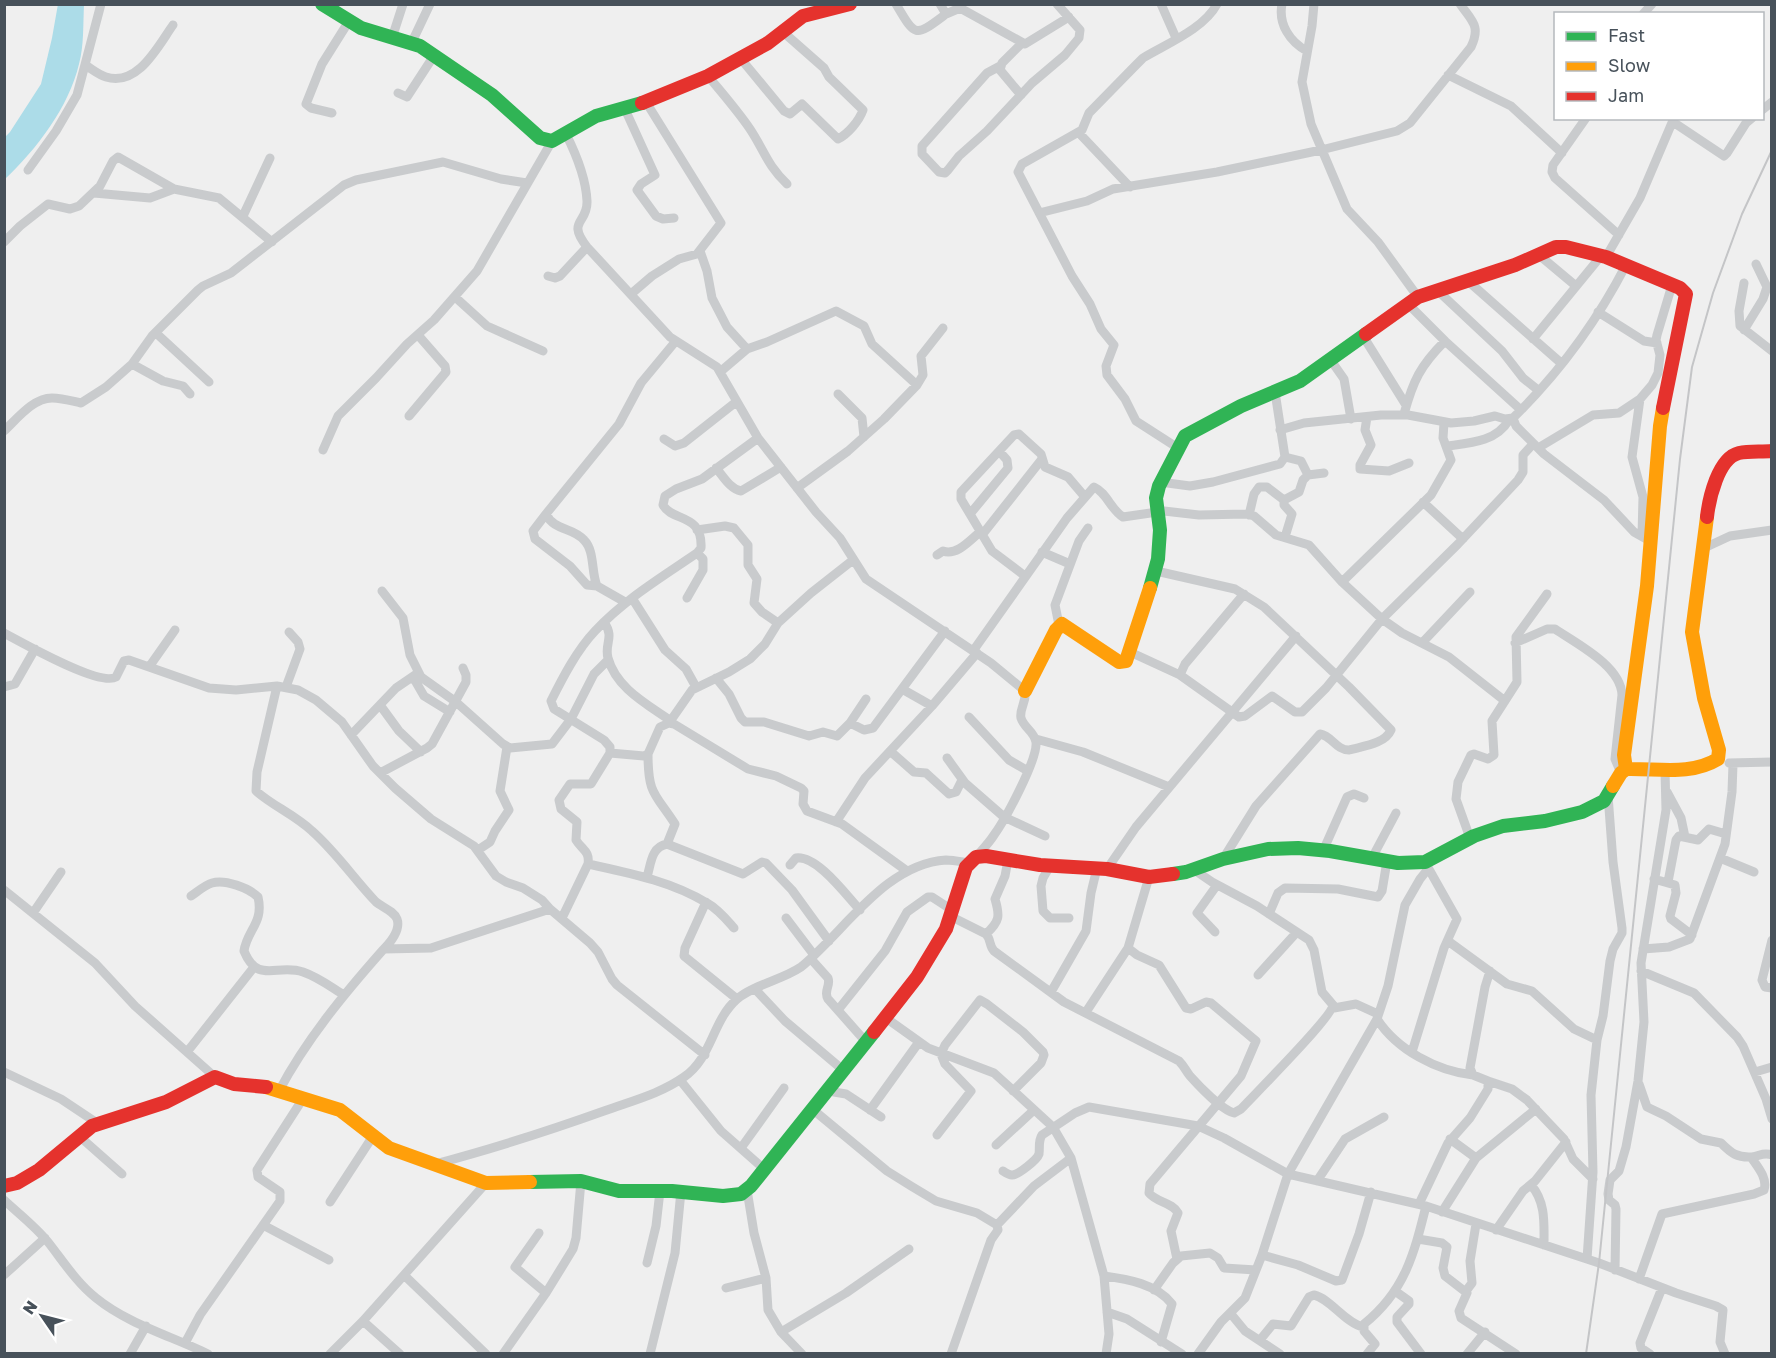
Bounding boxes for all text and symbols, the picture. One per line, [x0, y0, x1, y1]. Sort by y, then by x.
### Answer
legend [1554, 12, 1764, 120]
text: Fast [1608, 24, 1645, 46]
text: Slow [1608, 54, 1651, 76]
text: Jam [1608, 84, 1644, 106]
north arrow [12, 1286, 72, 1346]
text: N [18, 1297, 41, 1318]

